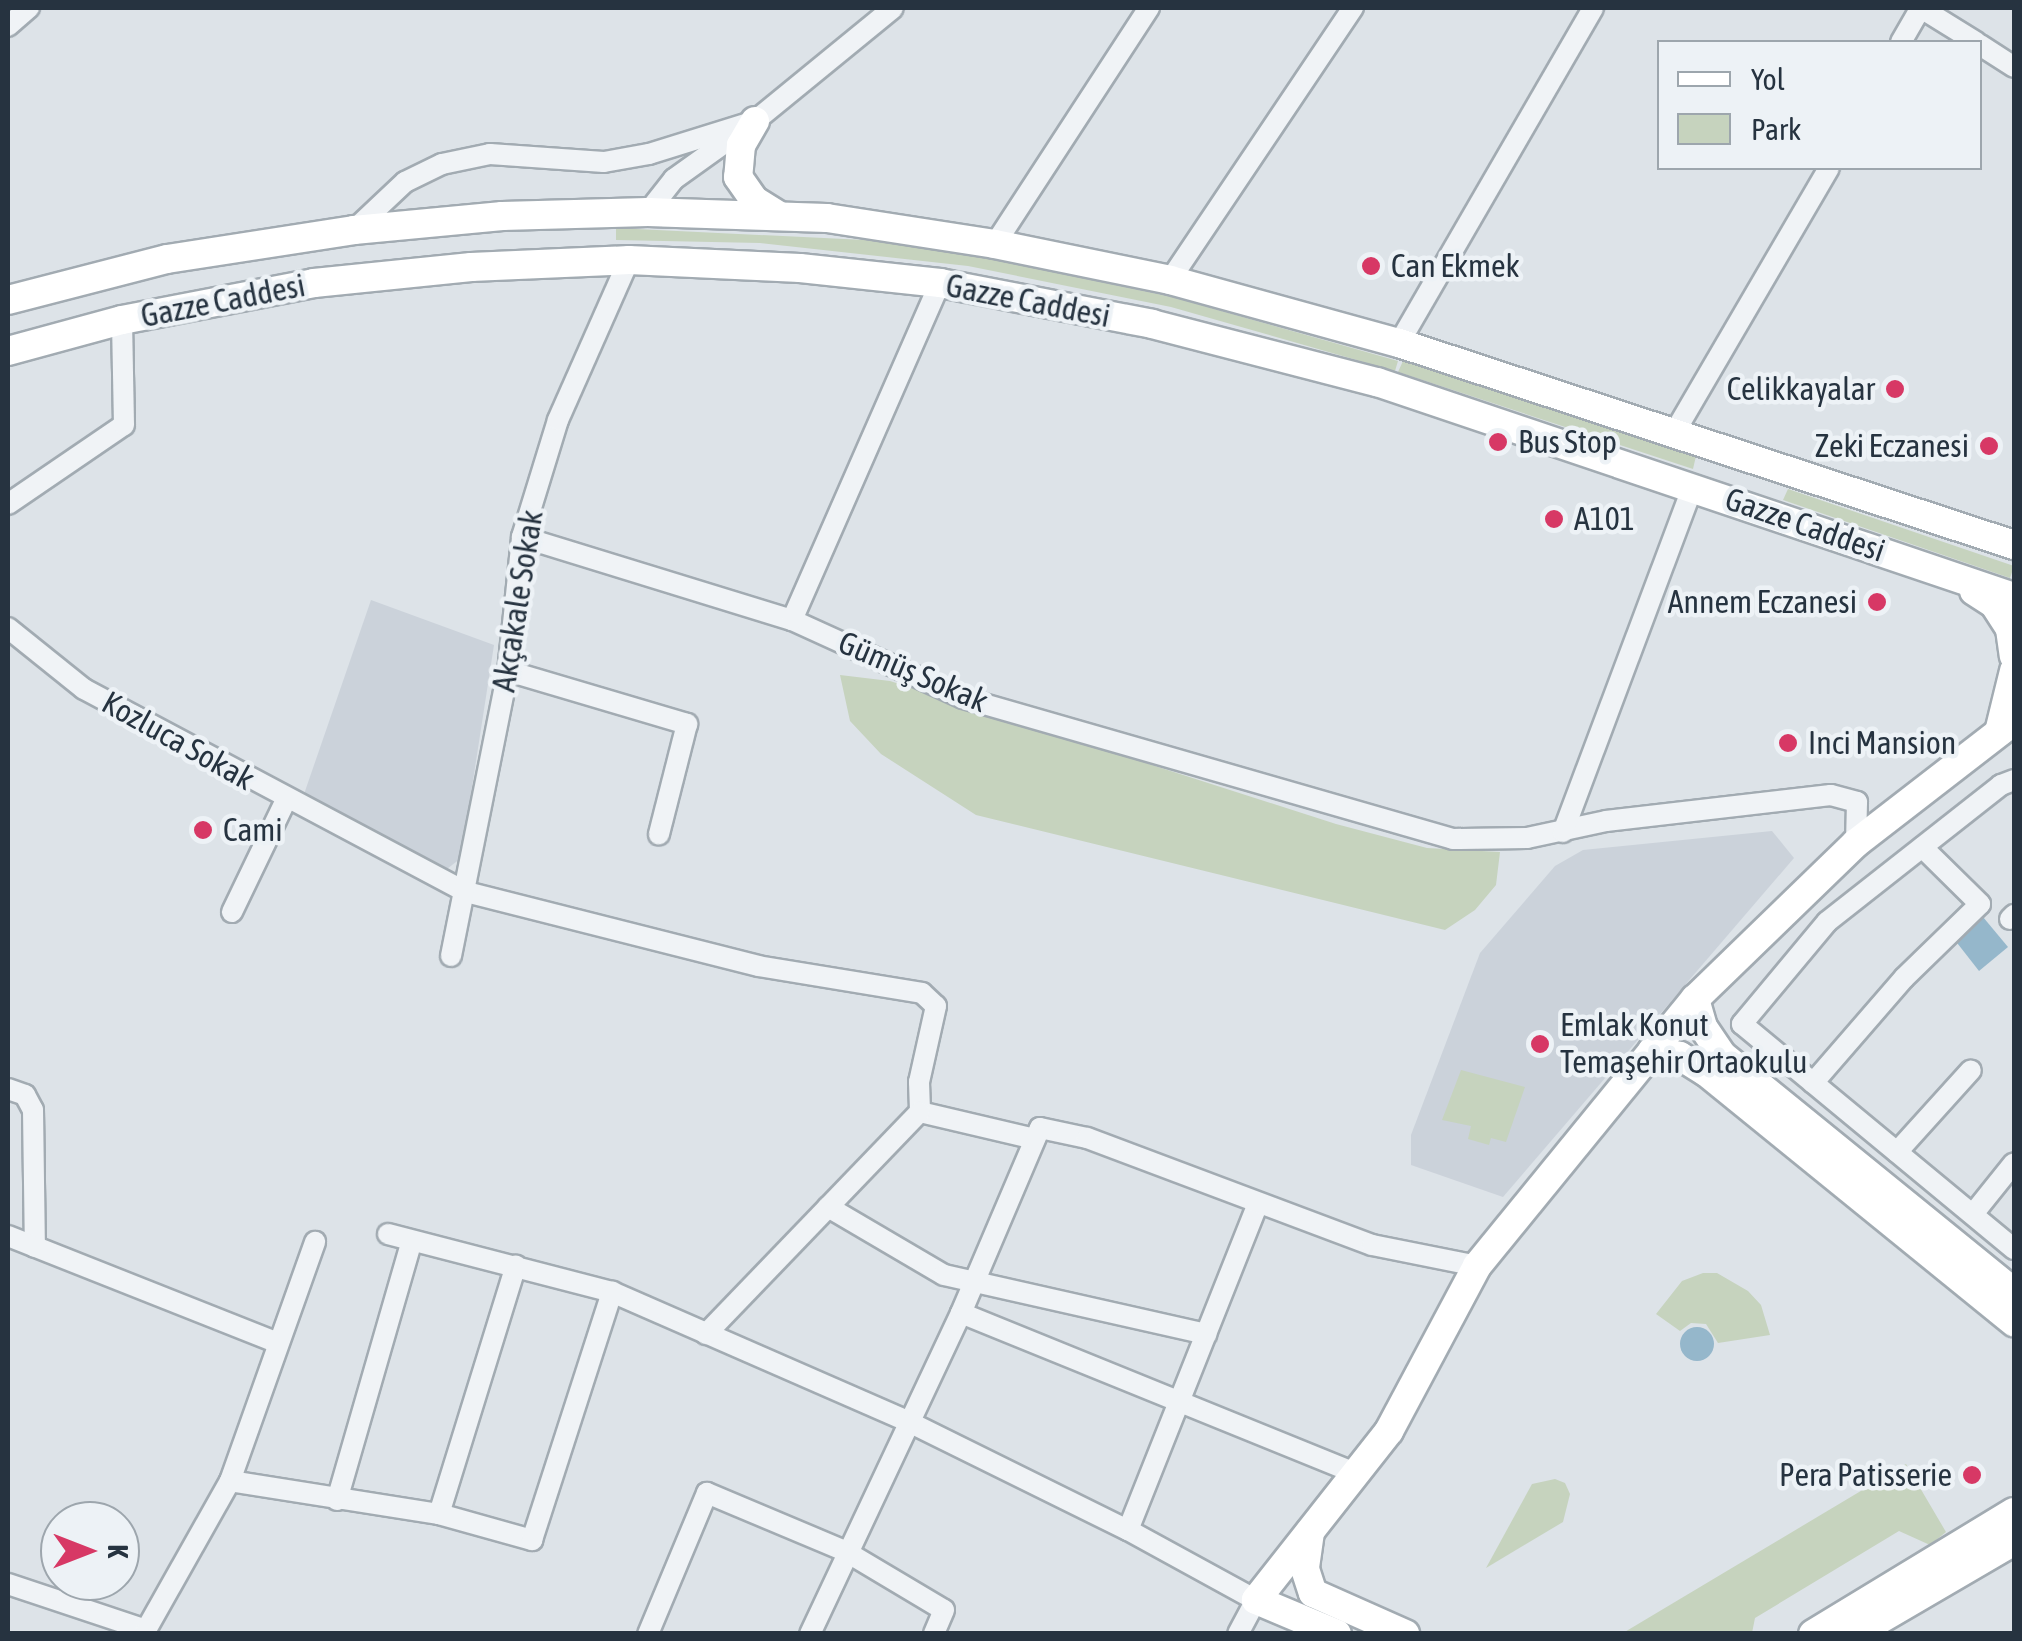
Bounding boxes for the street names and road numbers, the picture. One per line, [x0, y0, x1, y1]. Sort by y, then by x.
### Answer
street label: Gazze Caddesi [138, 266, 308, 336]
street label: Gazze Caddesi [943, 266, 1113, 336]
street label: Gazze Caddesi [1720, 480, 1890, 570]
street label: Akçakale Sokak [485, 507, 551, 695]
street label: Gümüş Sokak [833, 623, 993, 721]
street label: Kozluca Sokak [95, 684, 261, 798]

